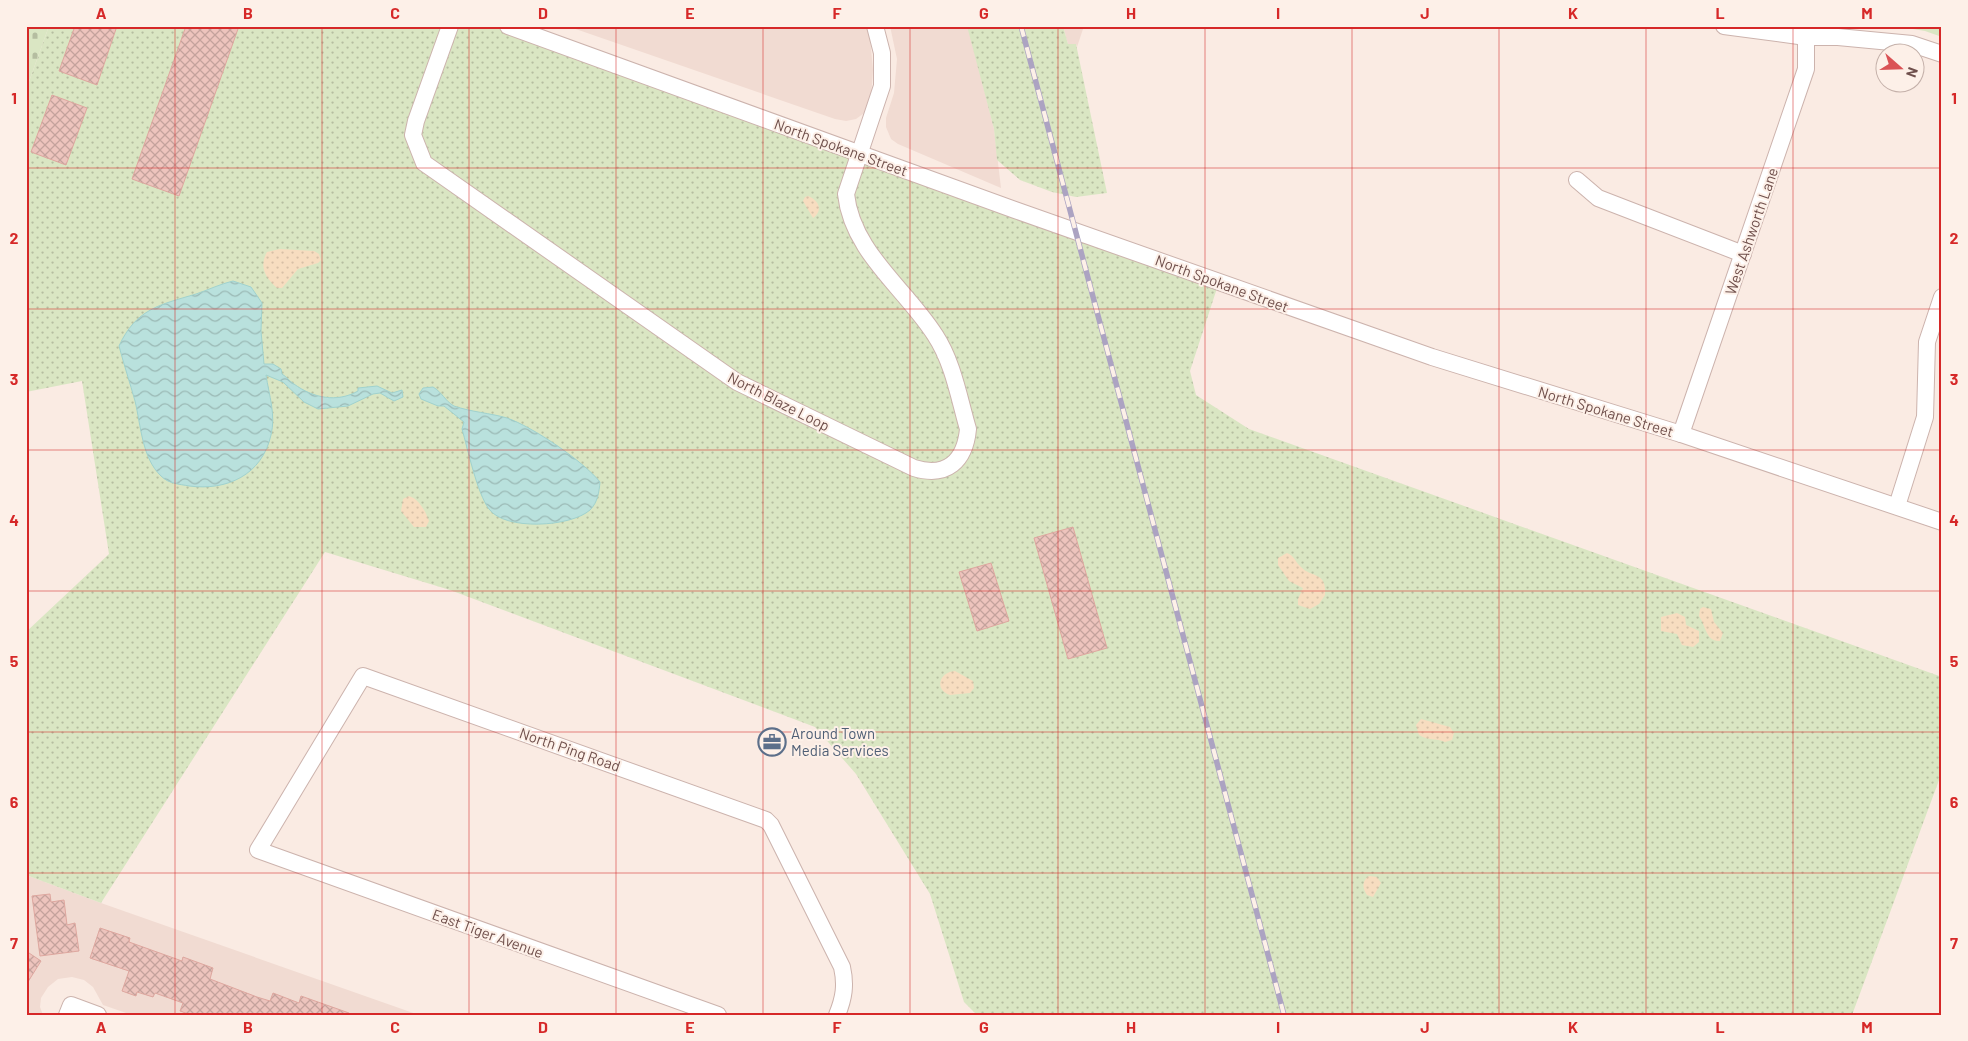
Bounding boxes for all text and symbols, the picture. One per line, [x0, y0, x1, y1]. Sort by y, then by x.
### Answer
text: A [96, 3, 107, 22]
text: B [243, 3, 253, 22]
text: C [390, 3, 400, 22]
text: D [538, 3, 548, 22]
text: E [685, 3, 695, 22]
text: F [833, 3, 842, 22]
text: G [979, 3, 989, 22]
text: H [1126, 3, 1136, 22]
text: I [1276, 3, 1280, 22]
text: J [1420, 3, 1430, 22]
text: K [1568, 3, 1578, 22]
text: L [1715, 3, 1725, 22]
text: M [1861, 3, 1873, 22]
north arrow [1876, 42, 1926, 92]
text: N [1903, 65, 1922, 80]
text: 1 [11, 88, 17, 107]
text: 1 [1951, 88, 1957, 107]
street label: North Spokane Street [772, 114, 910, 180]
street label: West Ashworth Lane [1721, 165, 1781, 297]
text: 2 [10, 228, 19, 247]
text: 2 [1950, 228, 1959, 247]
street label: North Spokane Street [1153, 250, 1291, 316]
street label: North Blaze Loop [725, 368, 833, 434]
text: 3 [10, 369, 18, 388]
text: 3 [1950, 369, 1958, 388]
street label: North Spokane Street [1536, 382, 1676, 440]
text: 4 [9, 510, 19, 529]
text: 4 [1949, 510, 1959, 529]
text: 5 [10, 651, 19, 670]
text: 5 [1950, 651, 1959, 670]
street label: North Ping Road [517, 723, 623, 775]
place label: Around Town Media Services [791, 724, 889, 759]
office icon: Around Town Media Services [757, 727, 787, 757]
text: 6 [10, 792, 19, 811]
text: 6 [1950, 792, 1959, 811]
street label: East Tiger Avenue [430, 905, 546, 961]
text: 7 [10, 933, 18, 952]
text: 7 [1950, 933, 1958, 952]
text: A [96, 1017, 107, 1036]
text: B [243, 1017, 253, 1036]
text: C [390, 1017, 400, 1036]
text: D [538, 1017, 548, 1036]
text: E [685, 1017, 695, 1036]
text: F [833, 1017, 842, 1036]
text: G [979, 1017, 989, 1036]
text: H [1126, 1017, 1136, 1036]
text: I [1276, 1017, 1280, 1036]
text: J [1420, 1017, 1430, 1036]
text: K [1568, 1017, 1578, 1036]
text: L [1715, 1017, 1725, 1036]
text: M [1861, 1017, 1873, 1036]

